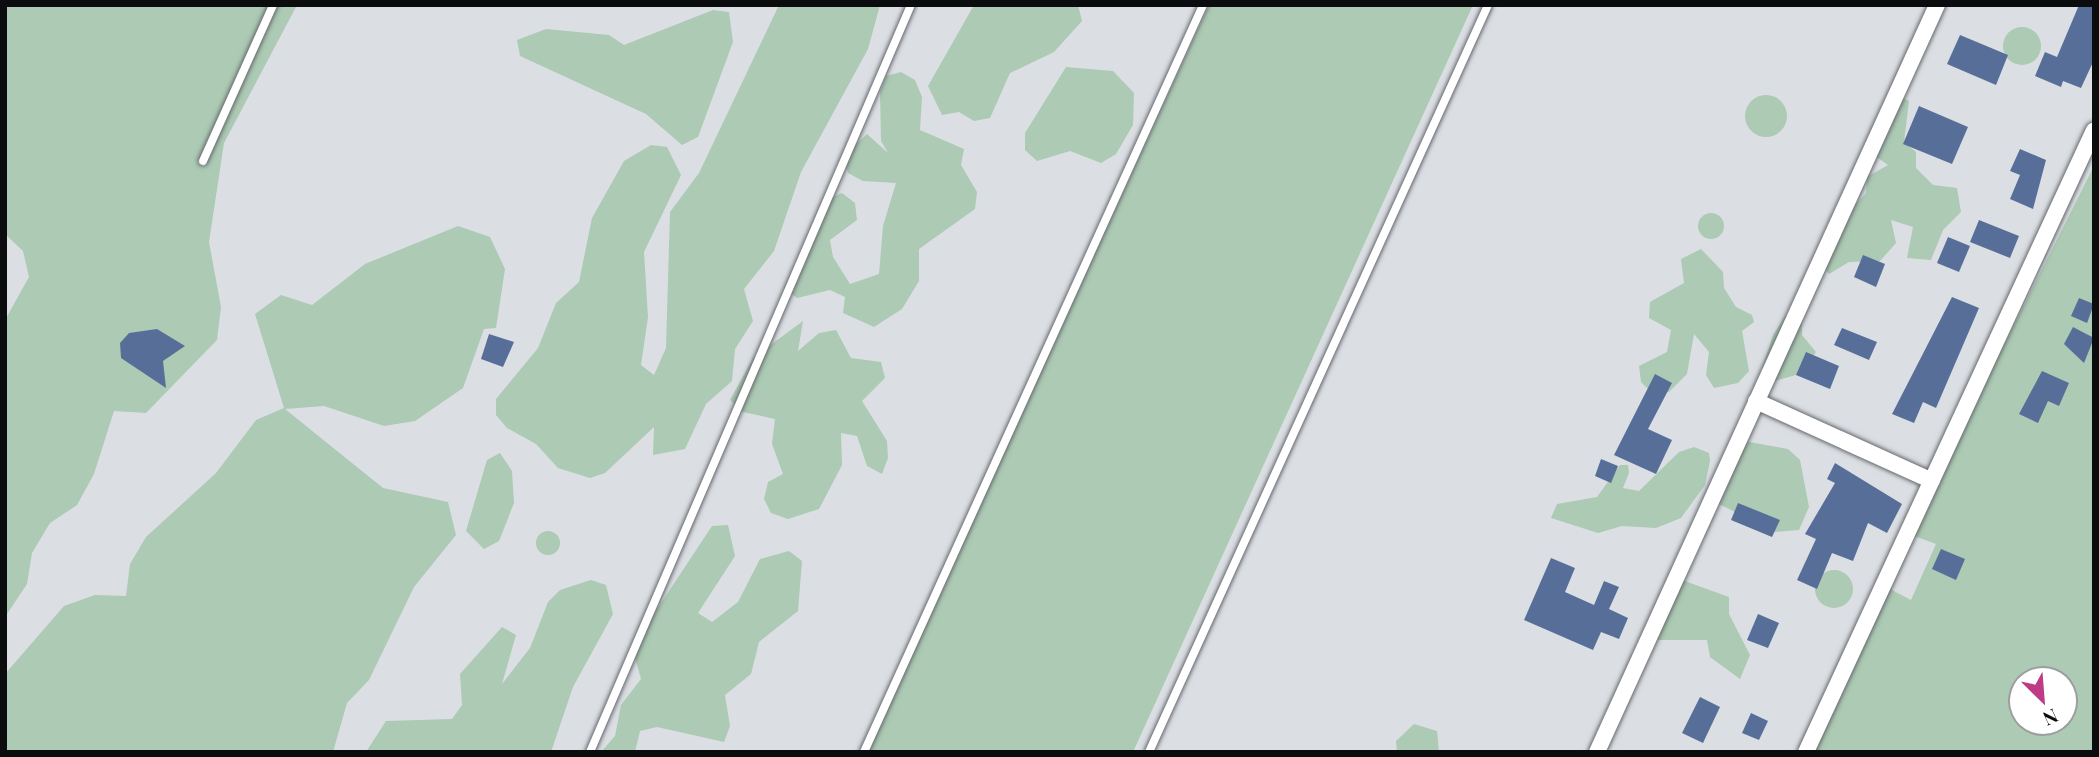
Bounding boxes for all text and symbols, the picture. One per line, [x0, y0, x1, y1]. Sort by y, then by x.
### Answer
north arrow [2008, 666, 2078, 736]
text: N [2039, 704, 2063, 733]

